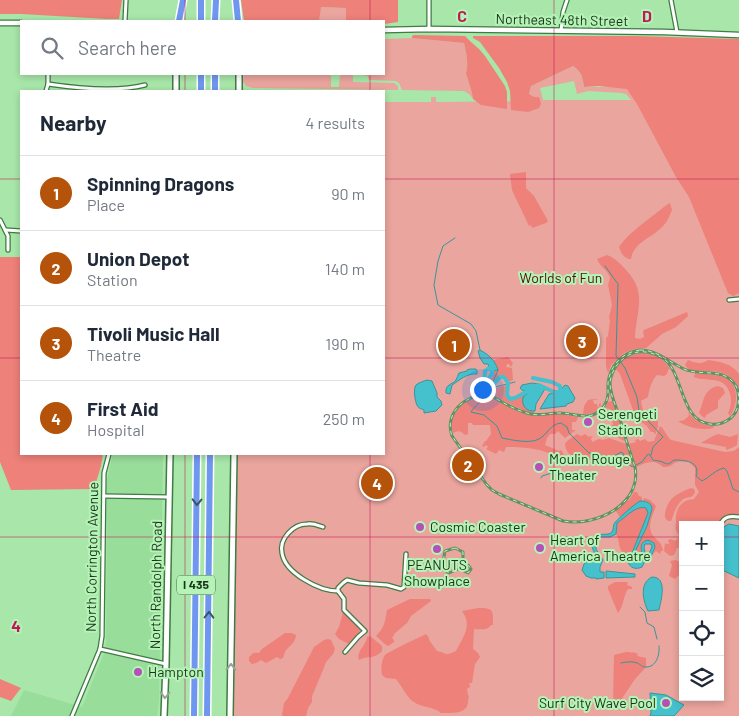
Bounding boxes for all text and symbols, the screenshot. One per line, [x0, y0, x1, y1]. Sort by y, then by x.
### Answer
text: C [457, 6, 467, 25]
text: D [642, 6, 652, 25]
street label: Northeast 48th Street [495, 10, 629, 29]
search box [20, 20, 385, 75]
icon: search [38, 34, 66, 62]
text: Search here [78, 36, 177, 59]
text: Nearby [40, 110, 106, 135]
text: 4 results [305, 113, 365, 132]
text: Spinning Dragons [87, 172, 234, 195]
text: 1 [53, 184, 59, 203]
text: 90 m [331, 184, 365, 203]
text: Place [87, 195, 125, 214]
text: Union Depot [87, 247, 189, 270]
text: 2 [52, 259, 60, 278]
text: 140 m [325, 259, 365, 278]
park label: Worlds of Fun [520, 269, 602, 286]
text: Station [87, 270, 138, 289]
text: Tivoli Music Hall [87, 322, 220, 345]
pin: 3 [566, 322, 598, 360]
pin: 1 [438, 326, 470, 364]
text: 3 [52, 334, 60, 353]
text: 190 m [326, 334, 365, 353]
text: Theatre [87, 345, 141, 364]
your location [470, 377, 496, 403]
text: First Aid [87, 397, 159, 420]
place label: Serengeti Station [598, 405, 657, 438]
text: 4 [51, 409, 61, 428]
text: 250 m [323, 409, 365, 428]
marker: Serengeti Station [582, 416, 594, 428]
text: Hospital [87, 420, 144, 439]
pin: 2 [452, 446, 484, 484]
place label: Moulin Rouge Theater [549, 450, 630, 483]
marker: Moulin Rouge Theater [533, 461, 545, 473]
pin: 4 [361, 464, 393, 502]
street label: North Corrington Avenue [82, 482, 101, 632]
one-way arrow [192, 499, 202, 507]
place label: Cosmic Coaster [430, 518, 526, 535]
street label: North Randolph Road [146, 521, 165, 649]
marker: Cosmic Coaster [414, 521, 426, 533]
map controls [679, 521, 724, 701]
button: + [679, 521, 724, 566]
place label: Heart of America Theatre [550, 531, 651, 564]
marker: Heart of America Theatre [534, 542, 546, 554]
marker: PEANUTS Showplace [431, 543, 443, 555]
place label: PEANUTS Showplace [404, 556, 470, 589]
button: − [679, 566, 724, 611]
road number: I 435 [177, 576, 215, 594]
one-way arrow [203, 611, 214, 619]
button: locate [679, 611, 724, 656]
text: 4 [11, 616, 21, 635]
button: layers [679, 656, 724, 701]
place label: Hampton [148, 663, 204, 680]
one-way arrow [226, 663, 236, 671]
marker: Hampton [132, 666, 144, 678]
one-way arrow [160, 692, 170, 699]
place label: Surf City Wave Pool [539, 694, 656, 711]
marker: Surf City Wave Pool [660, 697, 672, 709]

